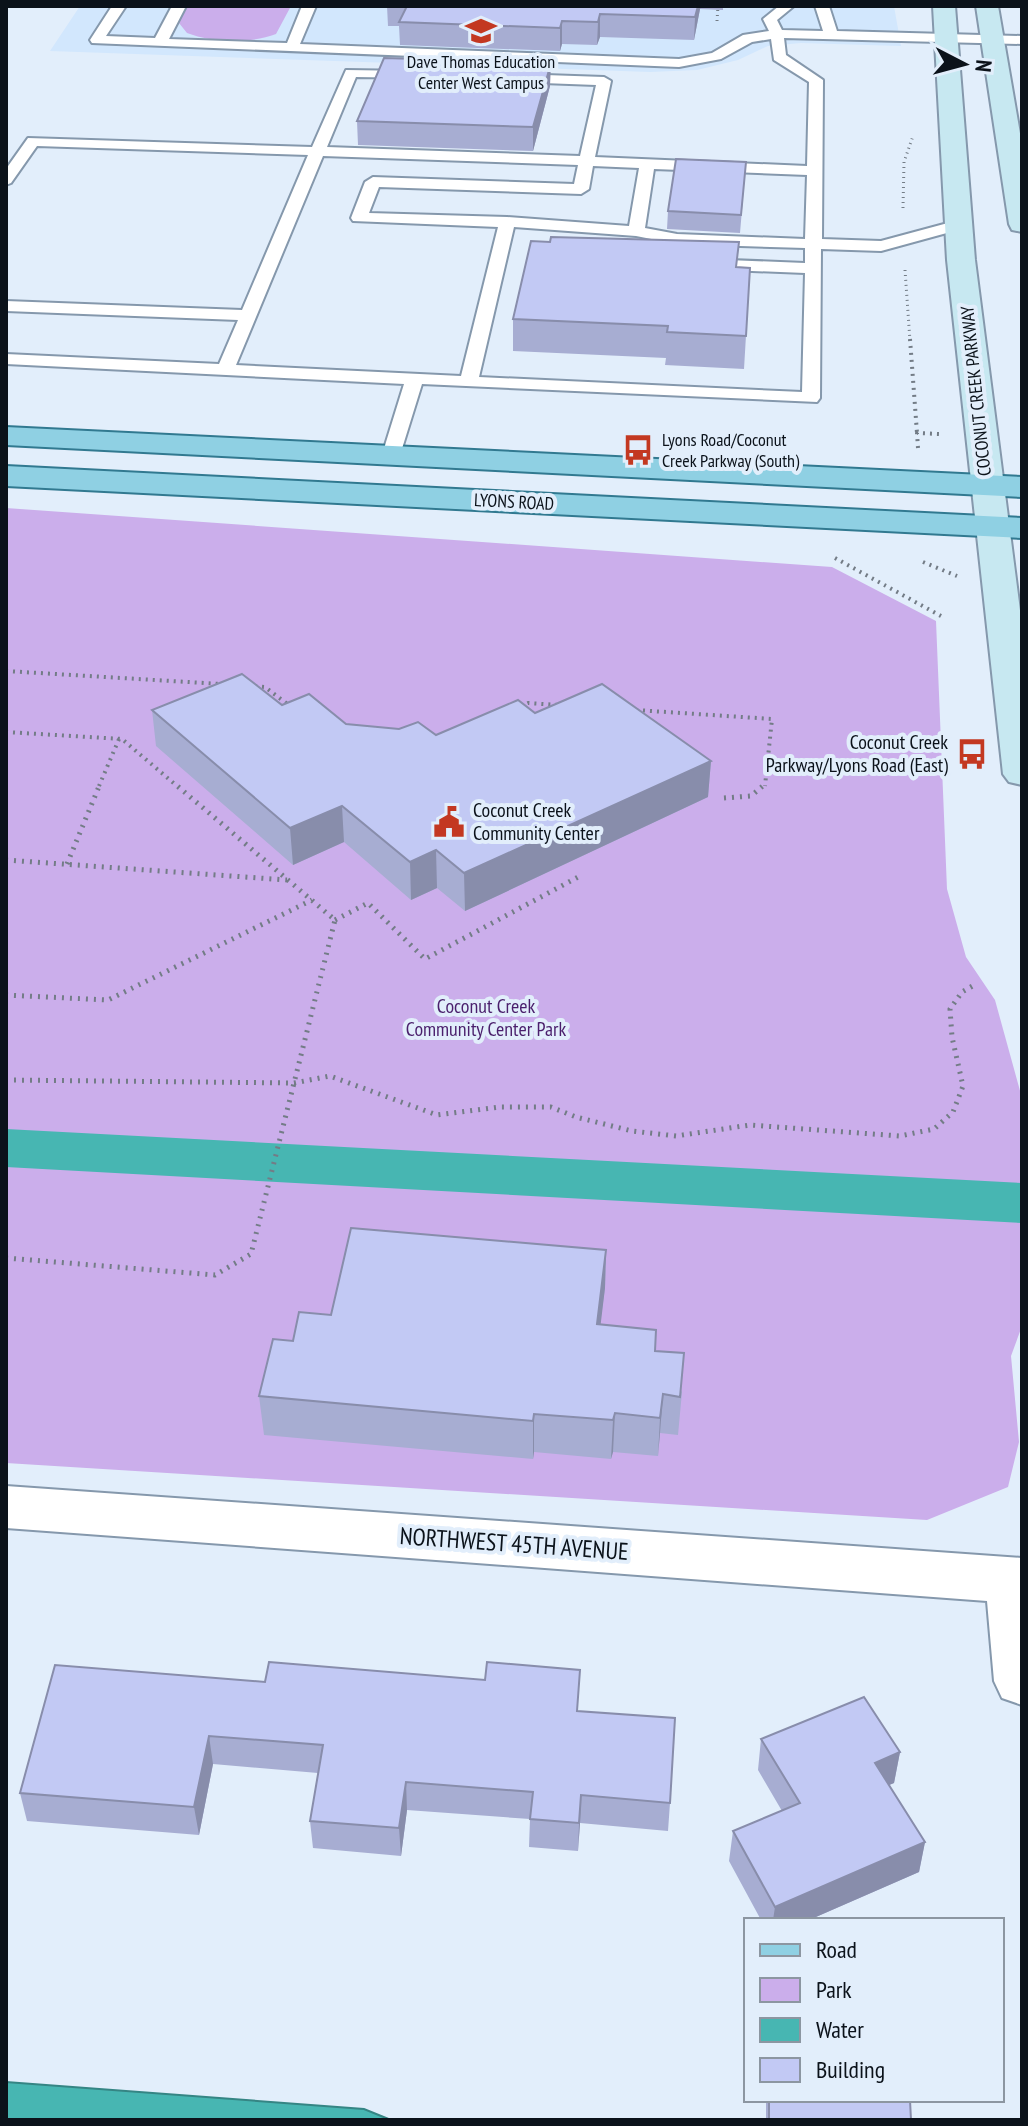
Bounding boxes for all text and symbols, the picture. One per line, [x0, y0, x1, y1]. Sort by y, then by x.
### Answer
school or university icon: Dave Thomas Education Center West Campus [464, 14, 498, 48]
north arrow [924, 24, 1004, 104]
place label: Dave Thomas Education Center West Campus [407, 50, 555, 94]
text: N [969, 59, 998, 73]
street label: COCONUT CREEK PARKWAY [955, 304, 996, 477]
place label: Lyons Road/Coconut Creek Parkway (South) [662, 428, 800, 472]
bus stop icon: Lyons Road/Coconut Creek Parkway (South) [621, 433, 655, 467]
street label: LYONS ROAD [473, 488, 555, 515]
place label: Coconut Creek Parkway/Lyons Road (East) [766, 729, 948, 778]
bus stop icon: Coconut Creek Parkway/Lyons Road (East) [955, 737, 989, 771]
place label: Coconut Creek Community Center [473, 797, 600, 846]
public building icon: Coconut Creek Community Center [432, 805, 466, 839]
park label: Coconut Creek Community Center Park [406, 993, 566, 1042]
street label: NORTHWEST 45TH AVENUE [399, 1520, 629, 1567]
legend [744, 1918, 1004, 2102]
text: Road [816, 1934, 857, 1965]
text: Park [816, 1974, 852, 2005]
text: Water [816, 2014, 864, 2045]
text: Building [816, 2054, 885, 2085]

